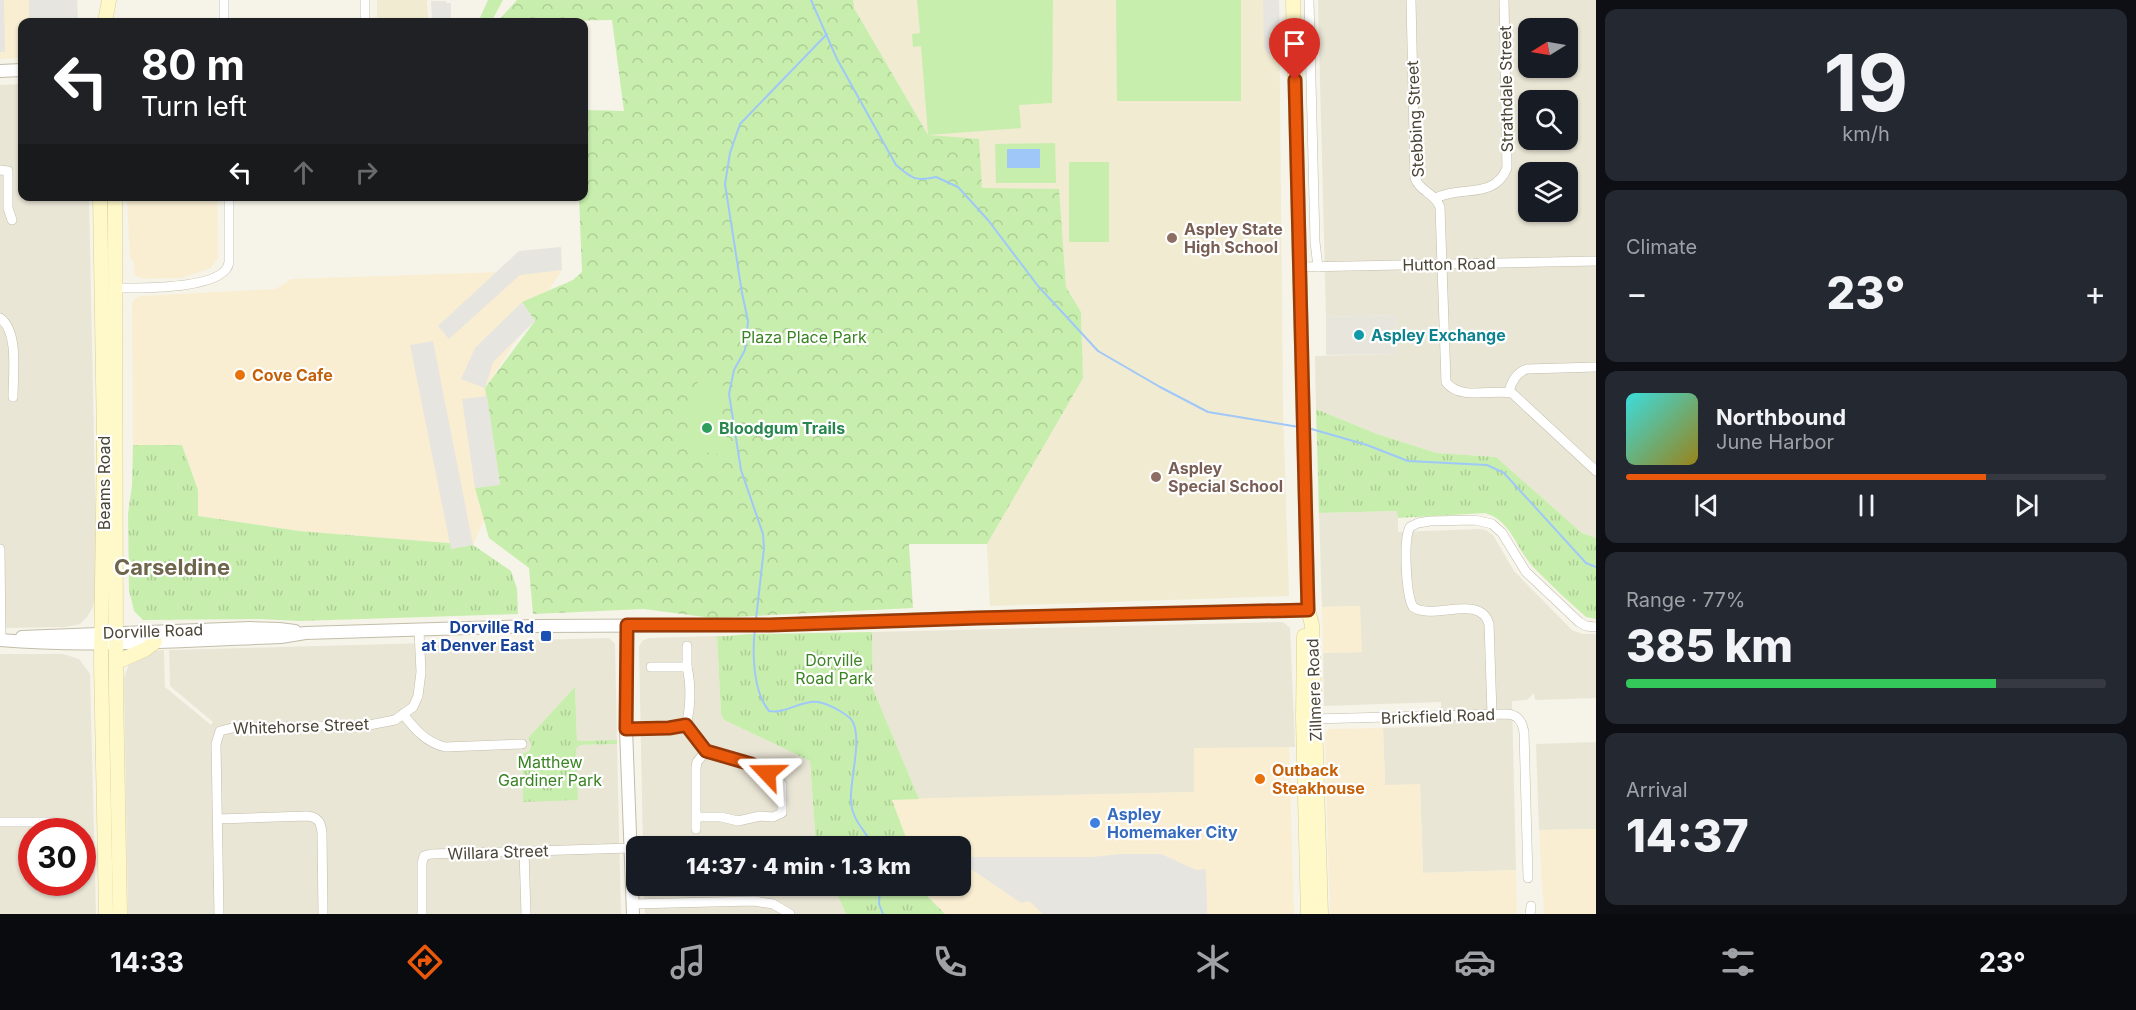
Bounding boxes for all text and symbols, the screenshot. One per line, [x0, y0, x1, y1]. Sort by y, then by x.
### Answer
pin [1269, 18, 1320, 80]
north arrow [1518, 18, 1578, 78]
map controls [1518, 18, 1578, 222]
street label: Strathdale Street [1495, 25, 1517, 153]
icon: arrive [1278, 27, 1311, 60]
text: 19 [1824, 35, 1908, 130]
text: 80 m [141, 39, 245, 90]
icon: left [42, 42, 120, 120]
street label: Stebbing Street [1402, 60, 1428, 178]
text: Turn left [141, 90, 247, 123]
button: search [1518, 90, 1578, 150]
text: km/h [1842, 122, 1890, 146]
icon: left [224, 156, 257, 189]
icon: ahead [287, 156, 320, 189]
icon: right [350, 156, 383, 189]
button: layers [1518, 162, 1578, 222]
place label: Aspley State High School [1184, 219, 1283, 257]
marker: Aspley State High School [1165, 231, 1179, 245]
text: Climate [1626, 235, 1697, 259]
street label: Hutton Road [1402, 253, 1496, 275]
text: 23° [1827, 265, 1905, 320]
text: − [1626, 273, 1648, 313]
text: + [2084, 273, 2106, 313]
place label: Aspley Exchange [1371, 325, 1506, 345]
park label: Plaza Place Park [741, 327, 867, 347]
marker: Aspley Exchange [1352, 328, 1366, 342]
place label: Cove Cafe [252, 365, 333, 385]
marker: Cove Cafe [233, 368, 247, 382]
text: Northbound [1716, 404, 1846, 430]
place label: Bloodgum Trails [719, 418, 845, 438]
marker: Bloodgum Trails [700, 421, 714, 435]
text: June Harbor [1716, 430, 1834, 454]
street label: Beams Road [94, 436, 114, 530]
place label: Aspley Special School [1168, 458, 1283, 496]
marker: Aspley Special School [1149, 470, 1163, 484]
icon: previous [1690, 489, 1723, 522]
icon: pause [1850, 489, 1883, 522]
icon: next [2010, 489, 2043, 522]
district label: Carseldine [114, 554, 230, 580]
text: Range · 77% [1626, 588, 1745, 612]
place label: Dorville Rd at Denver East [421, 617, 534, 655]
text: 385 km [1626, 618, 1793, 673]
street label: Dorville Road [102, 619, 204, 643]
marker: Dorville Rd at Denver East [539, 629, 553, 643]
street label: Zillmere Road [1302, 638, 1326, 742]
park label: Dorville Road Park [795, 650, 873, 688]
street label: Brickfield Road [1380, 704, 1496, 728]
street label: Whitehorse Street [233, 714, 369, 738]
position arrow [735, 741, 799, 805]
park label: Matthew Gardiner Park [498, 752, 602, 790]
place label: Outback Steakhouse [1272, 760, 1365, 798]
marker: Outback Steakhouse [1253, 772, 1267, 786]
text: Arrival [1626, 778, 1688, 802]
place label: Aspley Homemaker City [1107, 804, 1238, 842]
text: 14:37 [1626, 808, 1749, 863]
marker: Aspley Homemaker City [1088, 816, 1102, 830]
speed limit sign: 30 [18, 818, 96, 896]
street label: Willara Street [447, 840, 549, 864]
text: 14:37 · 4 min · 1.3 km [686, 853, 911, 879]
icon: directions [404, 941, 446, 983]
icon: music [667, 941, 709, 983]
icon: phone [929, 941, 971, 983]
icon: climate [1192, 941, 1234, 983]
icon: car [1454, 941, 1496, 983]
icon: filters [1717, 941, 1759, 983]
text: 14:33 [110, 946, 184, 979]
text: 23° [1979, 946, 2026, 979]

